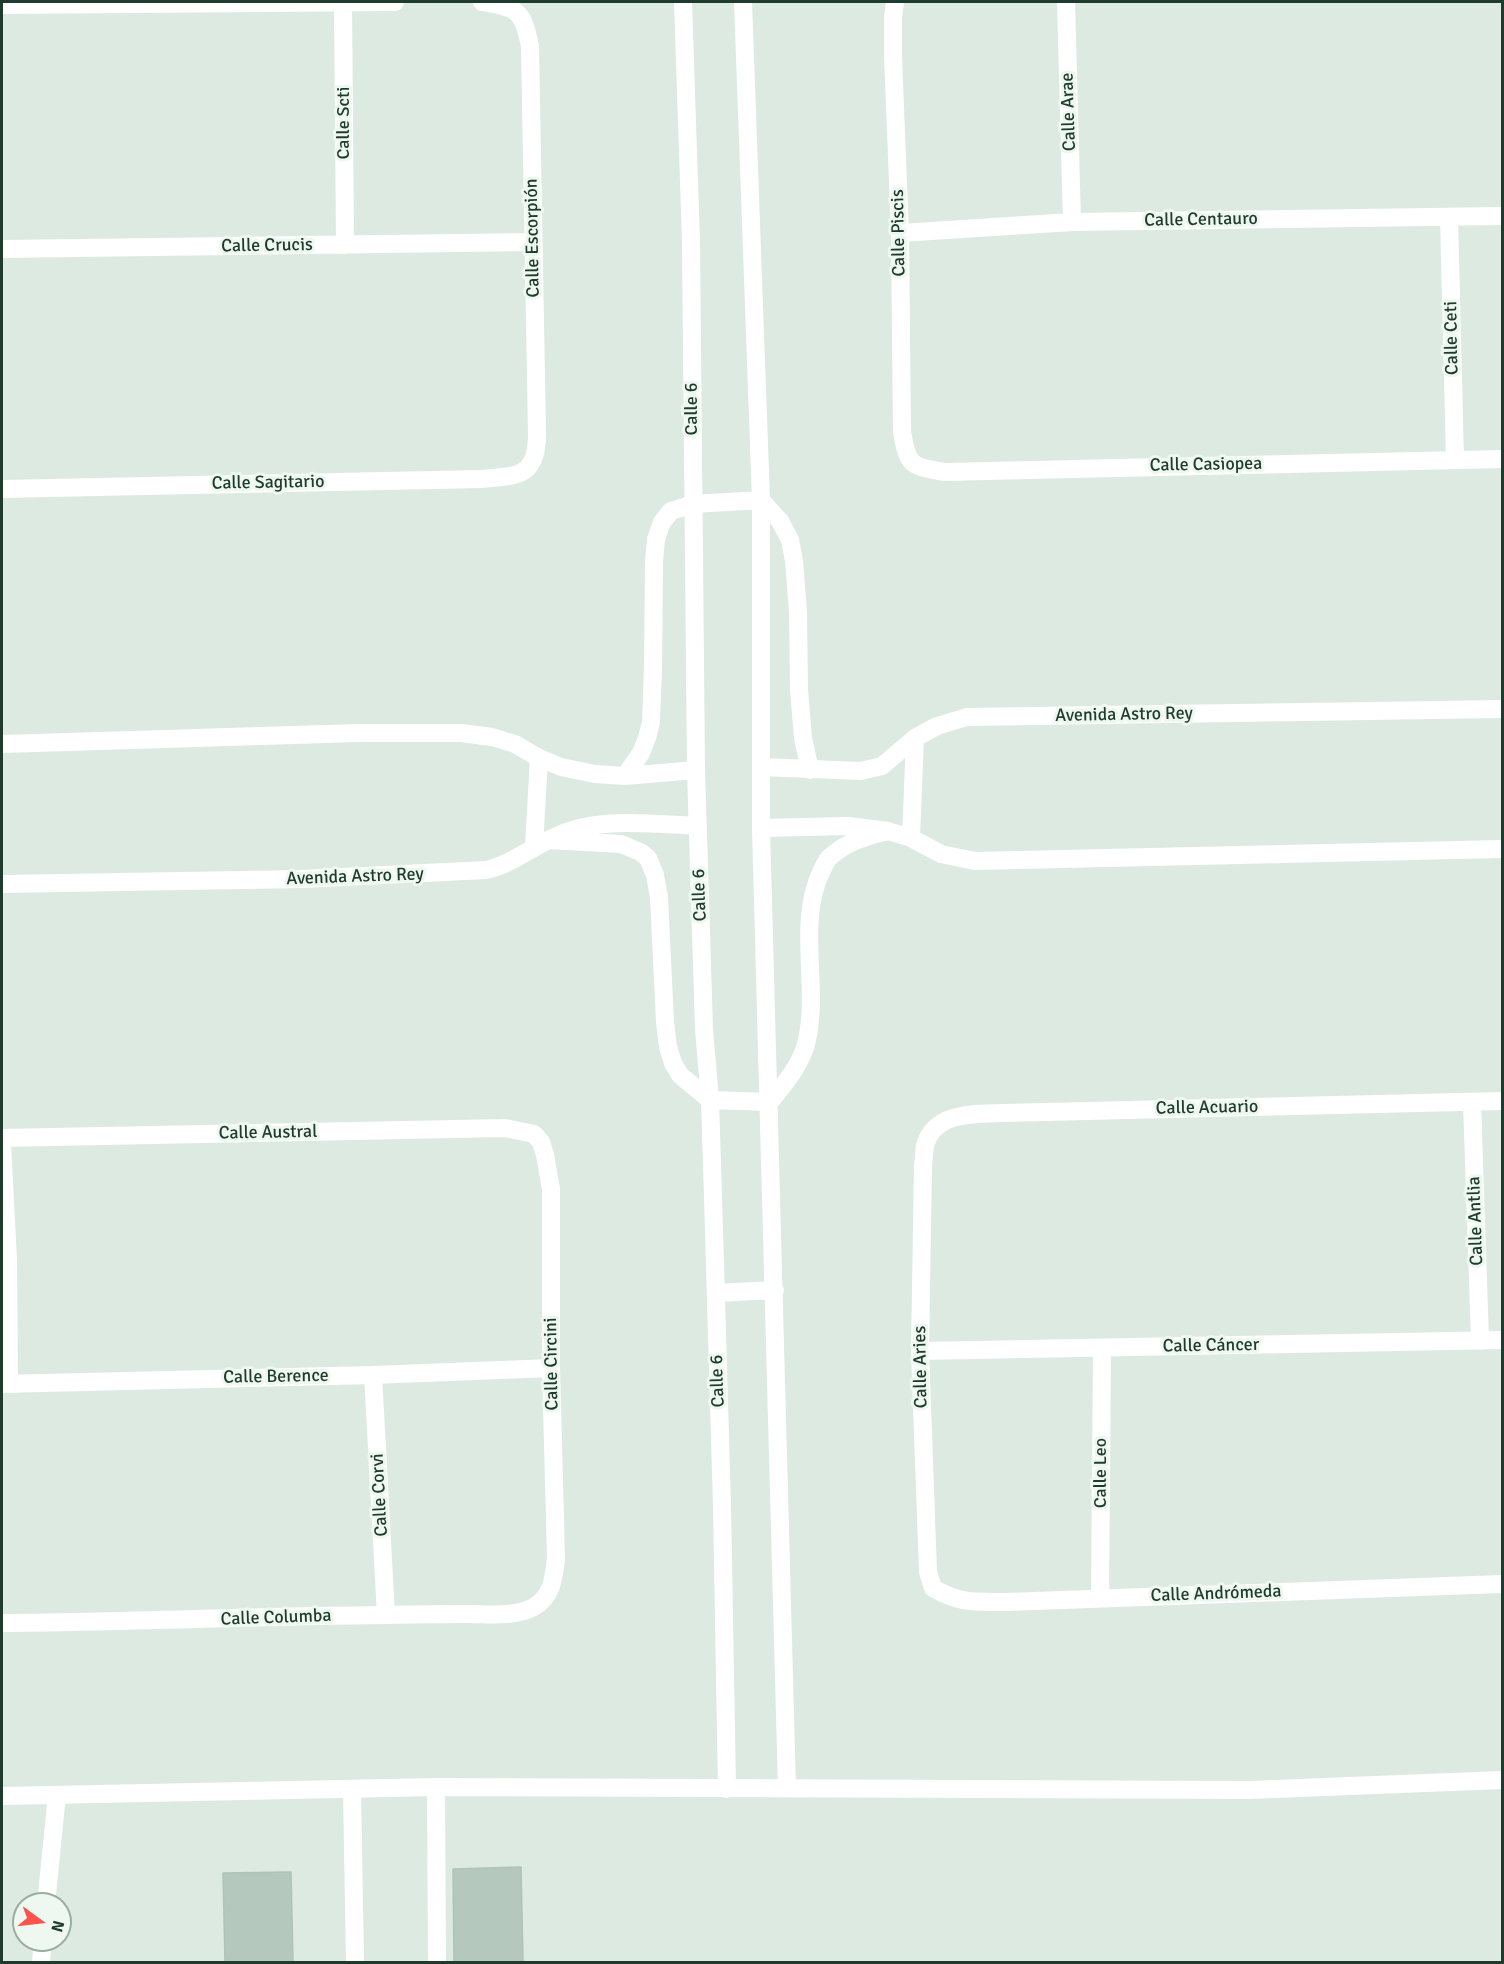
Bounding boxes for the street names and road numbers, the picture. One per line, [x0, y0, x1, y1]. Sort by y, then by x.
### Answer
street label: Calle Arae [1057, 72, 1081, 152]
street label: Calle Scti [333, 87, 355, 159]
street label: Calle Escorpión [521, 178, 545, 298]
street label: Calle Piscis [887, 189, 911, 277]
street label: Calle Centauro [1144, 208, 1258, 232]
street label: Calle Crucis [221, 234, 313, 258]
street label: Calle Ceti [1441, 301, 1463, 375]
street label: Calle 6 [681, 383, 703, 435]
street label: Calle Casiopea [1149, 453, 1263, 477]
street label: Calle Sagitario [211, 471, 325, 495]
street label: Avenida Astro Rey [1055, 703, 1193, 727]
street label: Avenida Astro Rey [286, 864, 424, 890]
street label: Calle 6 [688, 868, 712, 922]
street label: Calle Acuario [1156, 1096, 1258, 1120]
street label: Calle Austral [218, 1121, 318, 1145]
street label: Calle Antlia [1464, 1176, 1488, 1266]
street label: Calle Circini [540, 1317, 564, 1411]
street label: Calle Aries [909, 1325, 933, 1409]
street label: Calle Cáncer [1162, 1334, 1260, 1358]
street label: Calle 6 [706, 1354, 730, 1408]
street label: Calle Berence [223, 1365, 329, 1389]
street label: Calle Leo [1090, 1438, 1112, 1508]
street label: Calle Corvi [367, 1453, 393, 1537]
street label: Calle Andrómeda [1150, 1581, 1282, 1607]
street label: Calle Columba [220, 1605, 332, 1631]

